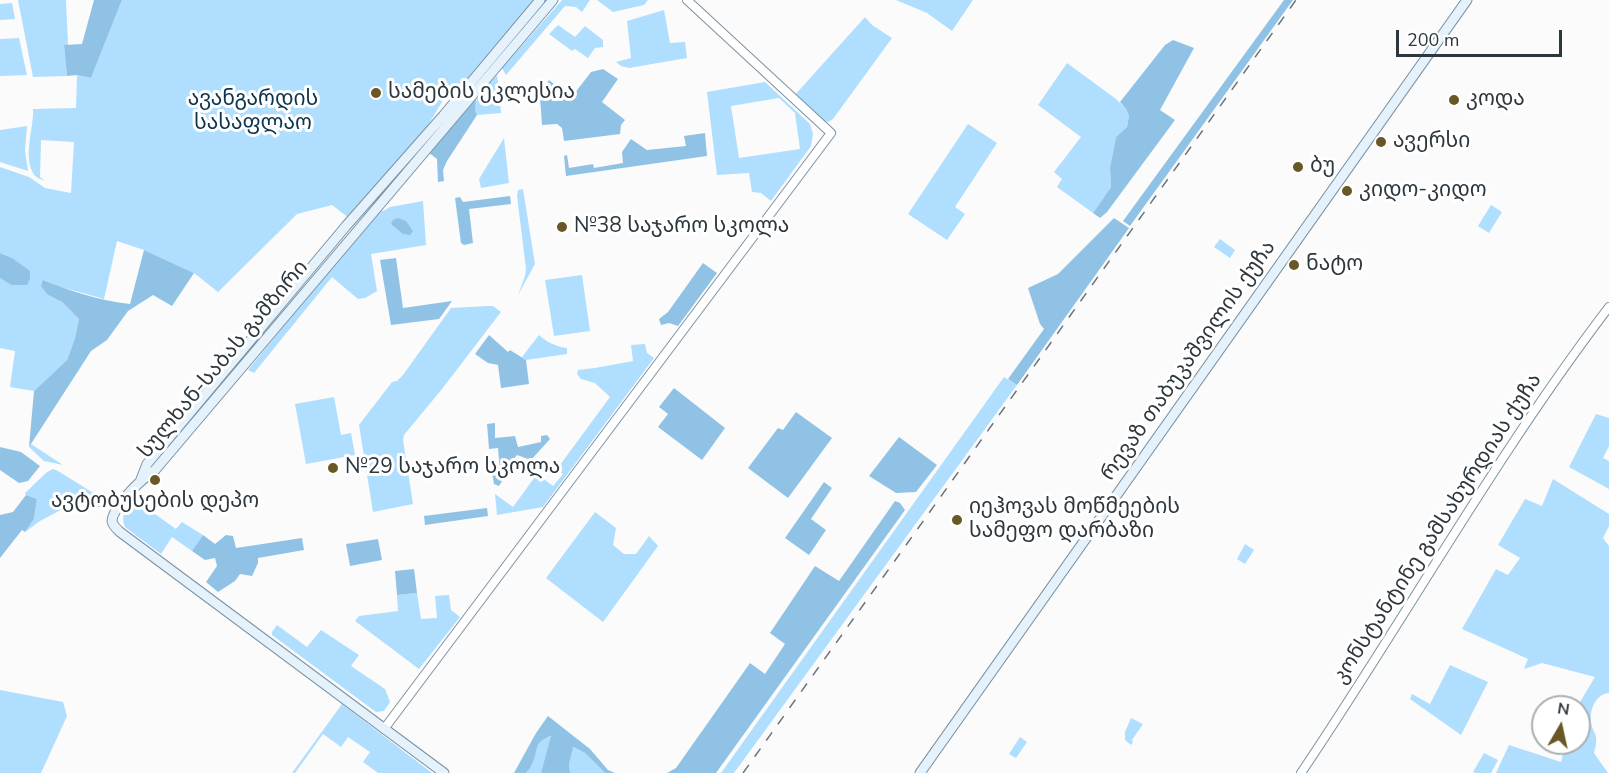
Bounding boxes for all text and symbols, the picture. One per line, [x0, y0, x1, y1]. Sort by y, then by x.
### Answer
scale bar [1399, 18, 1566, 56]
text: 200 m [1407, 28, 1459, 52]
place label: სამების ეკლესია [388, 80, 575, 106]
marker: სამების ეკლესია [369, 86, 383, 100]
park label: ავანგარდის სასაფლაო [188, 87, 318, 137]
place label: კოდა [1466, 87, 1525, 113]
marker: კოდა [1447, 93, 1461, 107]
place label: ავერსი [1393, 129, 1470, 155]
marker: ავერსი [1374, 135, 1388, 149]
place label: ბუ [1310, 154, 1335, 180]
marker: ბუ [1291, 160, 1305, 174]
place label: კიდო-კიდო [1359, 178, 1487, 204]
marker: კიდო-კიდო [1340, 184, 1354, 198]
place label: №38 საჯარო სკოლა [574, 214, 789, 240]
marker: №38 საჯარო სკოლა [555, 220, 569, 234]
street label: რევაზ თაბუკაშვილის ქუჩა [1096, 236, 1282, 486]
place label: ნატო [1306, 252, 1363, 278]
street label: სულხან-საბას გამზირი [134, 256, 314, 464]
marker: ნატო [1287, 258, 1301, 272]
street label: კონსტანტინე გამსახურდიას ქუჩა [1328, 369, 1548, 689]
place label: №29 საჯარო სკოლა [345, 455, 560, 481]
marker: №29 საჯარო სკოლა [326, 461, 340, 475]
marker: ავტობუსების დეპო [148, 473, 162, 487]
place label: ავტობუსების დეპო [51, 489, 259, 515]
place label: იეჰოვას მოწმეების სამეფო დარბაზი [969, 495, 1180, 545]
marker: იეჰოვას მოწმეების სამეფო დარბაზი [950, 513, 964, 527]
north arrow [1531, 695, 1591, 755]
text: N [1556, 697, 1571, 721]

